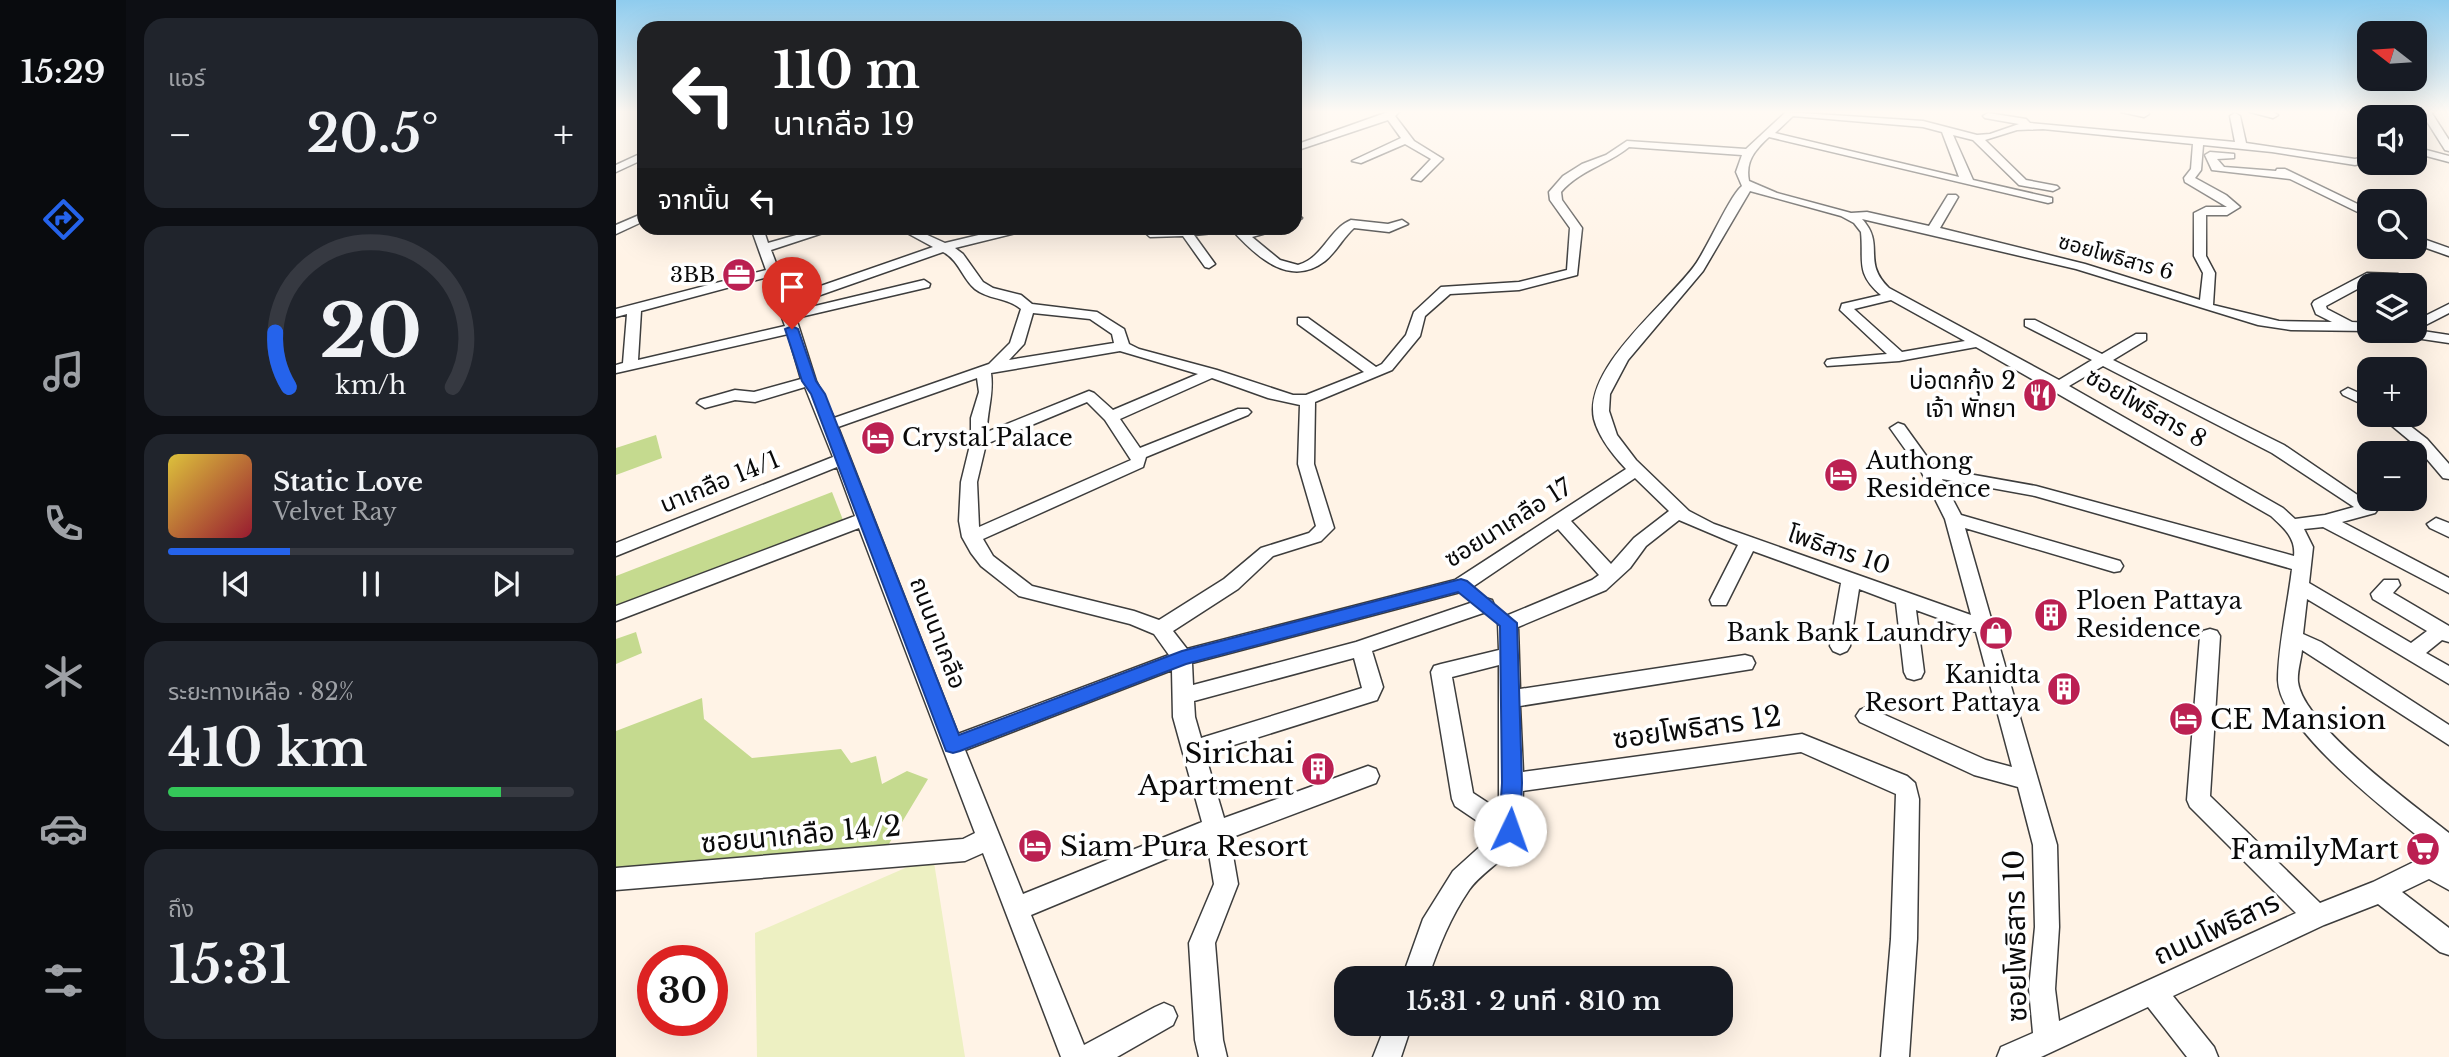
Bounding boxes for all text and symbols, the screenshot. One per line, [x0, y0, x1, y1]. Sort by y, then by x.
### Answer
north arrow [2357, 21, 2427, 91]
map controls [2357, 21, 2427, 511]
text: 110 m [773, 40, 920, 101]
icon: left [658, 49, 749, 140]
text: 15:29 [21, 52, 105, 92]
text: แอร์ [168, 64, 205, 92]
text: 20.5° [306, 102, 439, 166]
text: นาเกลือ 19 [773, 104, 915, 144]
button: sound [2357, 105, 2427, 175]
text: − [168, 111, 192, 158]
text: + [553, 111, 574, 158]
icon: left [744, 182, 782, 220]
text: จากนั้น [658, 184, 730, 216]
button: search [2357, 189, 2427, 259]
icon: directions [39, 195, 88, 244]
street label: ซอยโพธิสาร 6 [2055, 228, 2177, 286]
office icon: 3BB [720, 256, 758, 294]
pin [762, 257, 822, 329]
place label: 3BB [670, 262, 715, 288]
icon: arrive [773, 268, 811, 306]
button: layers [2357, 273, 2427, 343]
text: 20 [320, 286, 422, 377]
icon: music [39, 347, 88, 396]
button: + [2357, 357, 2427, 427]
street label: ซอยโพธิสาร 8 [2081, 361, 2212, 454]
place label: บ่อตกกุ้ง 2 เจ้า พัทยา [1909, 366, 2016, 423]
text: km/h [336, 369, 406, 400]
restaurant icon: บ่อตกกุ้ง 2 เจ้า พัทยา [2021, 376, 2059, 414]
hotel icon: Crystal Palace [859, 419, 897, 457]
place label: Crystal Palace [902, 423, 1073, 452]
button: − [2357, 441, 2427, 511]
street label: นาเกลือ 14/1 [656, 444, 784, 519]
place label: Authong Residence [1865, 446, 1991, 503]
hotel icon: Authong Residence [1822, 456, 1860, 494]
text: Static Love [273, 466, 423, 498]
street label: ซอยนาเกลือ 17 [1439, 472, 1577, 573]
text: Velvet Ray [273, 498, 397, 526]
icon: phone [39, 499, 88, 548]
street label: โพธิสาร 10 [1784, 518, 1894, 581]
icon: previous [217, 565, 255, 603]
icon: pause [352, 565, 390, 603]
icon: next [487, 565, 525, 603]
street label: ถนนนาเกลือ [904, 573, 973, 693]
place label: Ploen Pattaya Residence [2076, 586, 2243, 643]
building icon: Ploen Pattaya Residence [2032, 596, 2070, 634]
shop icon: Bank Bank Laundry [1977, 614, 2015, 652]
place label: Bank Bank Laundry [1727, 618, 1973, 647]
icon: climate [39, 652, 88, 701]
place label: Kanidta Resort Pattaya [1865, 660, 2041, 717]
building icon: Kanidta Resort Pattaya [2045, 670, 2083, 708]
text: ระยะทางเหลือ · 82% [168, 678, 354, 706]
street label: ซอยโพธิสาร 12 [1611, 698, 1784, 757]
hotel icon: CE Mansion [2167, 700, 2205, 738]
place label: CE Mansion [2210, 702, 2386, 737]
text: 410 km [168, 716, 368, 780]
place label: Sirichai Apartment [1137, 736, 1294, 803]
building icon: Sirichai Apartment [1299, 750, 1337, 788]
position arrow [1473, 793, 1547, 867]
icon: car [39, 804, 88, 853]
street label: ซอยนาเกลือ 14/2 [699, 808, 903, 861]
hotel icon: Siam Pura Resort [1016, 827, 1054, 865]
place label: Siam Pura Resort [1060, 829, 1309, 864]
supermarket icon: FamilyMart [2404, 830, 2442, 868]
place label: FamilyMart [2230, 832, 2399, 867]
street label: ซอยโพธิสาร 10 [1996, 849, 2035, 1023]
street label: ถนนโพธิสาร [2148, 884, 2285, 973]
text: ถึง [168, 895, 194, 923]
text: 15:31 [168, 933, 292, 997]
speed limit sign: 30 [637, 945, 728, 1036]
icon: filters [39, 956, 88, 1005]
text: 15:31 · 2 นาที · 810 m [1406, 985, 1661, 1017]

